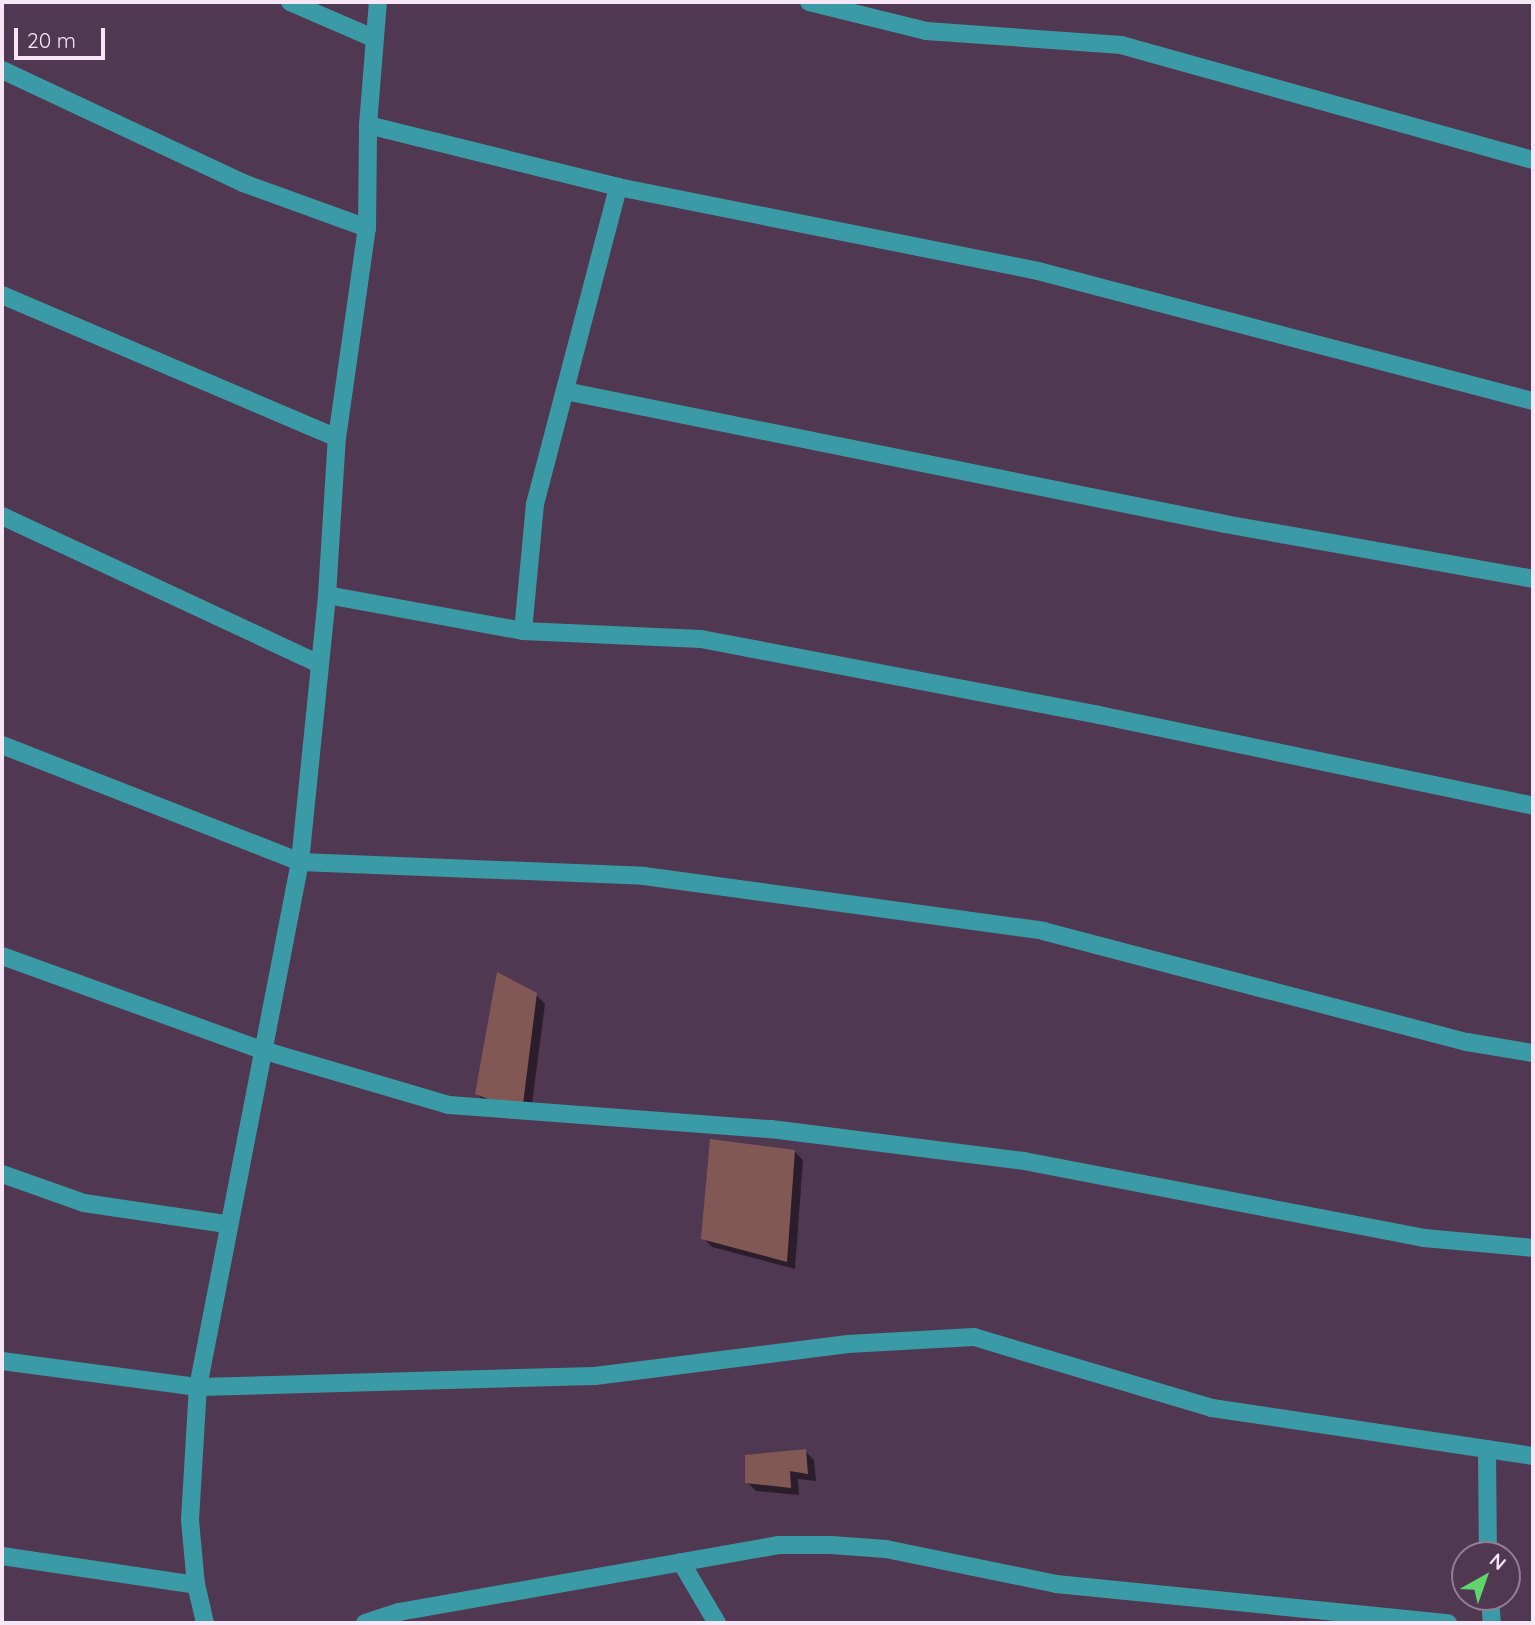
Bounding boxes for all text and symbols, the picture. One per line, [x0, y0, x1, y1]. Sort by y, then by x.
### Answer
scale bar [18, 14, 108, 58]
text: 20 m [27, 27, 76, 53]
north arrow [1451, 1541, 1521, 1611]
text: N [1485, 1548, 1511, 1575]

